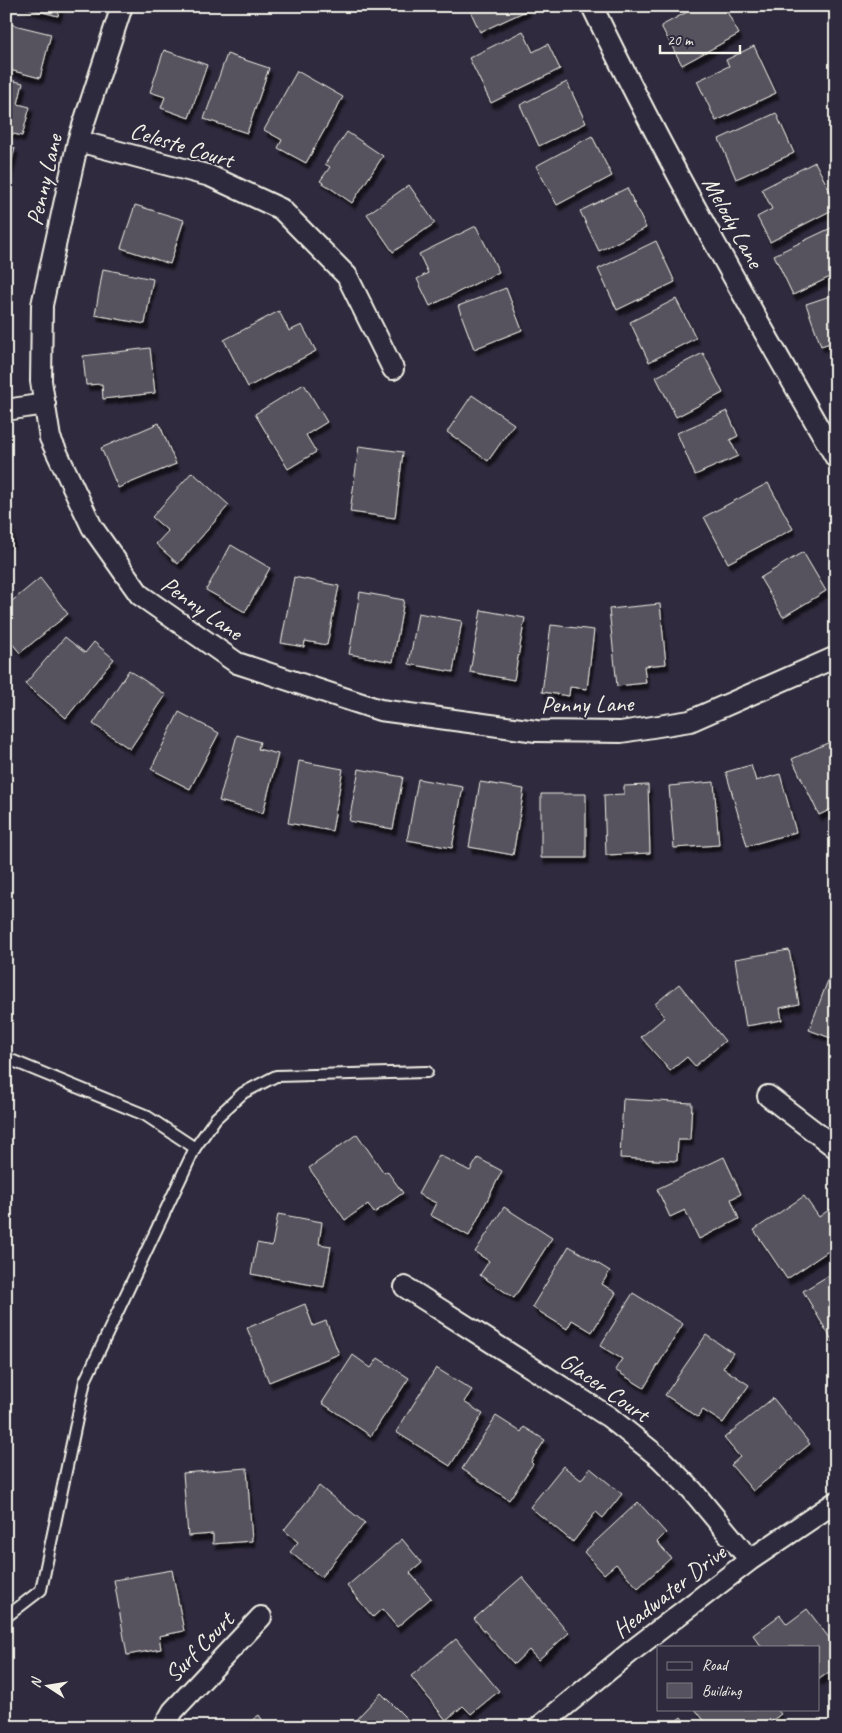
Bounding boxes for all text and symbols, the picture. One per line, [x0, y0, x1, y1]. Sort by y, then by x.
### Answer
scale bar [660, 22, 740, 54]
text: 20 m [667, 31, 694, 50]
street label: Celeste Court [127, 115, 239, 175]
street label: Penny Lane [19, 129, 70, 228]
street label: Melody Lane [696, 171, 771, 275]
street label: Penny Lane [156, 569, 250, 648]
street label: Penny Lane [540, 688, 636, 720]
street label: Glacer Court [554, 1345, 657, 1430]
street label: Headwater Drive [606, 1536, 733, 1645]
street label: Surf Court [158, 1604, 241, 1689]
legend [657, 1646, 820, 1710]
text: Road [702, 1656, 729, 1675]
north arrow [22, 1660, 72, 1710]
text: N [27, 1675, 45, 1689]
text: Building [702, 1682, 742, 1701]

